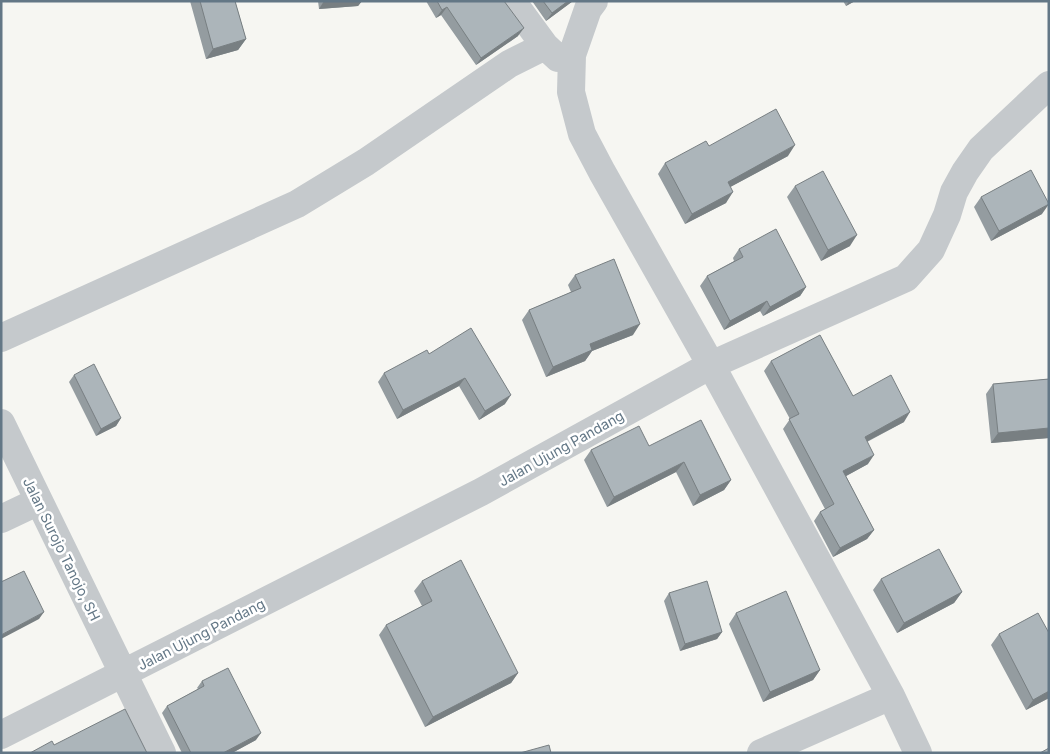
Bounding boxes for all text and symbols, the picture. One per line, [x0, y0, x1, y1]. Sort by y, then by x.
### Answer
street label: Jalan Ujung Pandang [495, 406, 627, 490]
street label: Jalan Surojo Tanojo, SH [20, 475, 104, 623]
street label: Jalan Ujung Pandang [135, 595, 267, 673]

